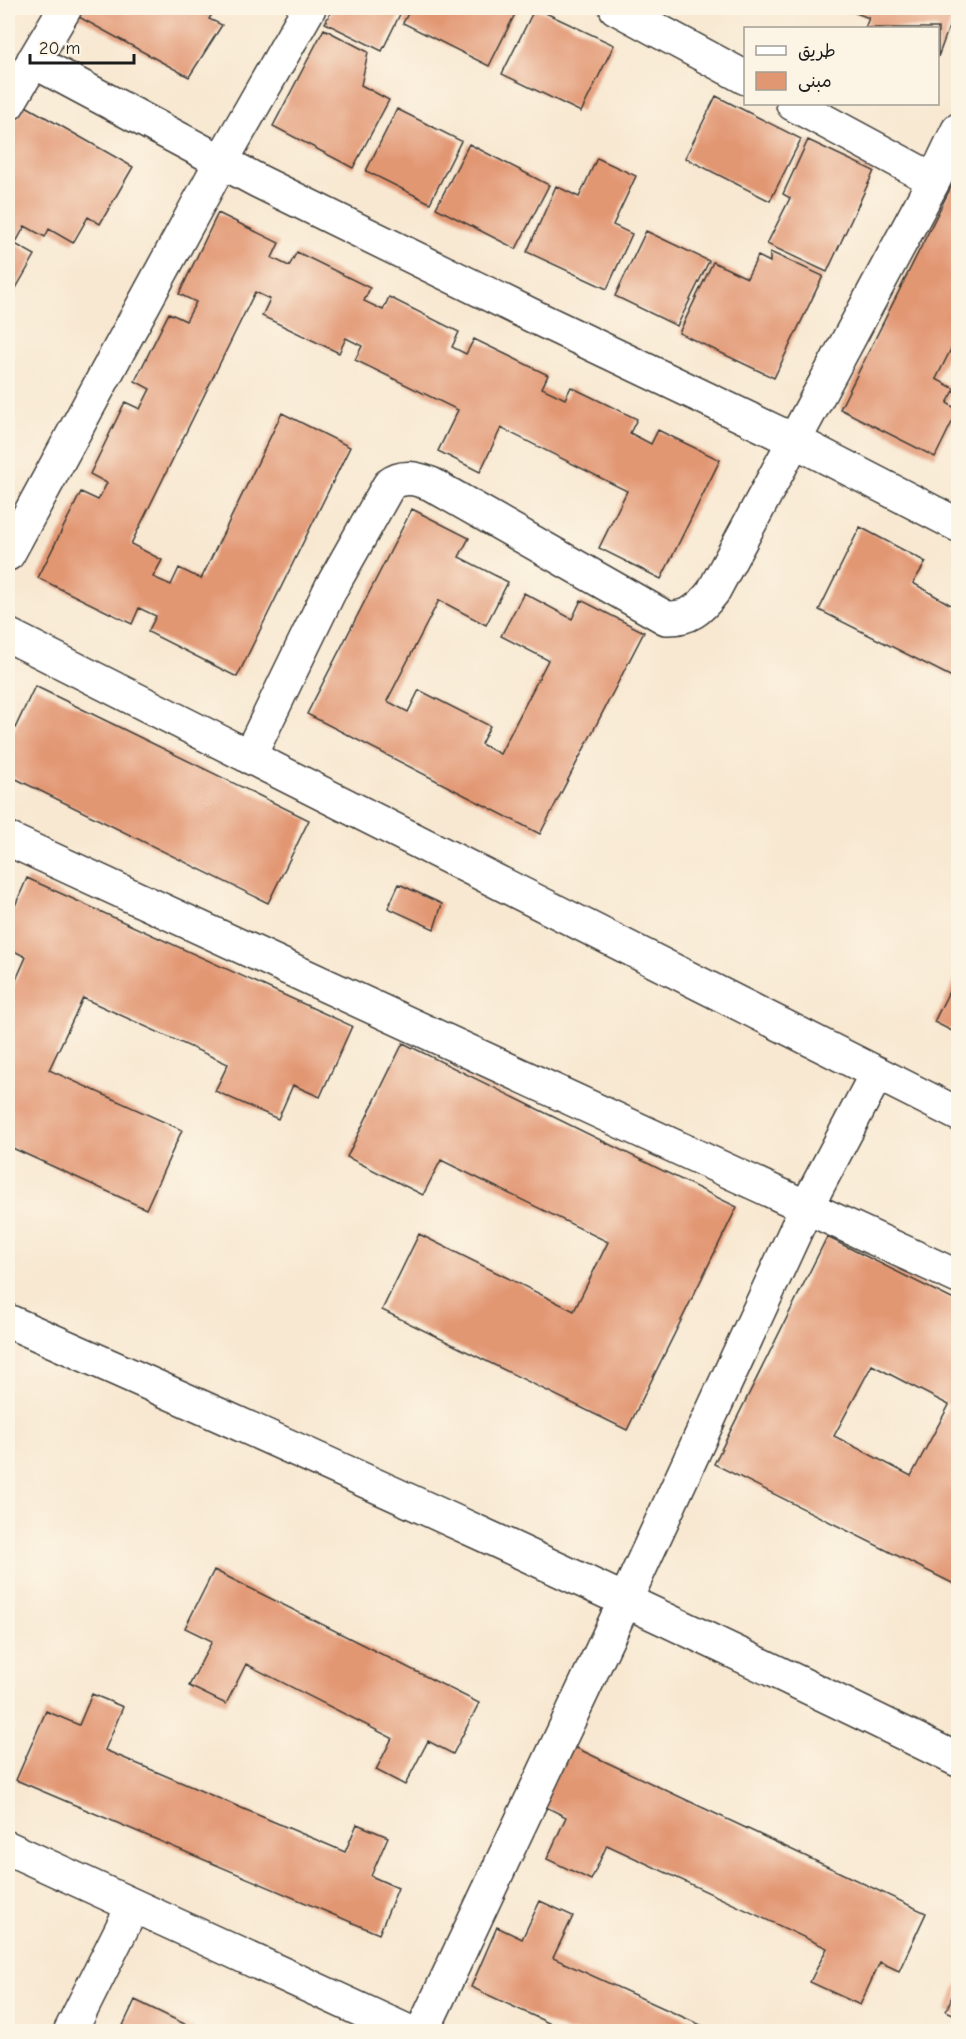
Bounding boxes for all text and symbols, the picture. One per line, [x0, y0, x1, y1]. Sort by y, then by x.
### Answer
scale bar [30, 27, 134, 65]
legend [744, 27, 939, 105]
text: 20 m [39, 38, 80, 59]
text: طريق [798, 41, 836, 62]
text: مبنى [798, 71, 832, 92]

